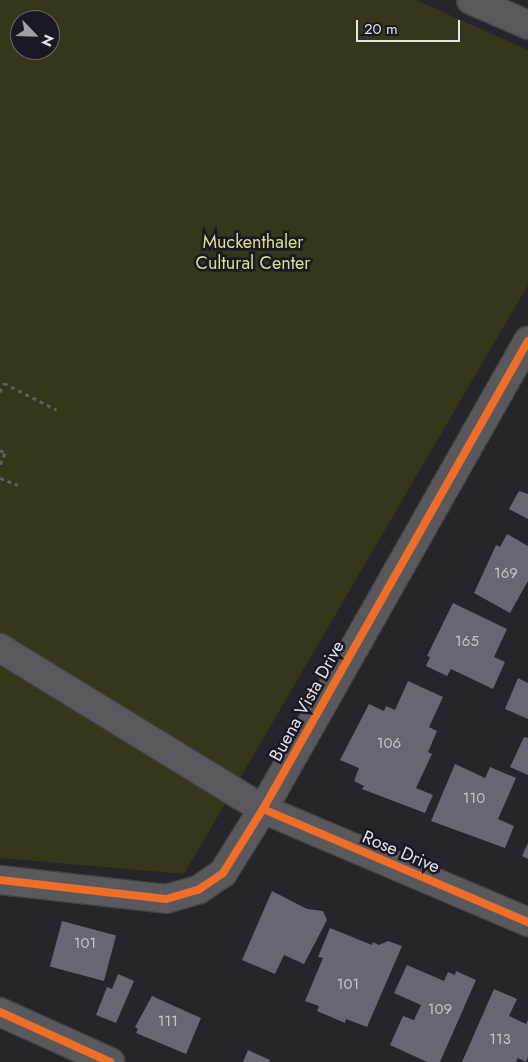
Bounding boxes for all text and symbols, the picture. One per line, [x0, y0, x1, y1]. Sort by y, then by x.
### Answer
north arrow [10, 10, 60, 60]
scale bar [358, 10, 462, 42]
text: 20 m [364, 18, 398, 40]
text: N [36, 32, 59, 50]
park label: Muckenthaler Cultural Center [196, 232, 310, 274]
house number: 169 [494, 565, 518, 583]
house number: 165 [455, 633, 479, 651]
street label: Buena Vista Drive [265, 637, 349, 765]
house number: 106 [377, 735, 401, 753]
house number: 110 [463, 790, 485, 808]
street label: Rose Drive [359, 826, 443, 878]
house number: 101 [74, 935, 96, 953]
house number: 101 [337, 976, 359, 994]
house number: 109 [428, 1001, 452, 1019]
house number: 111 [158, 1013, 178, 1031]
house number: 113 [489, 1031, 511, 1049]

